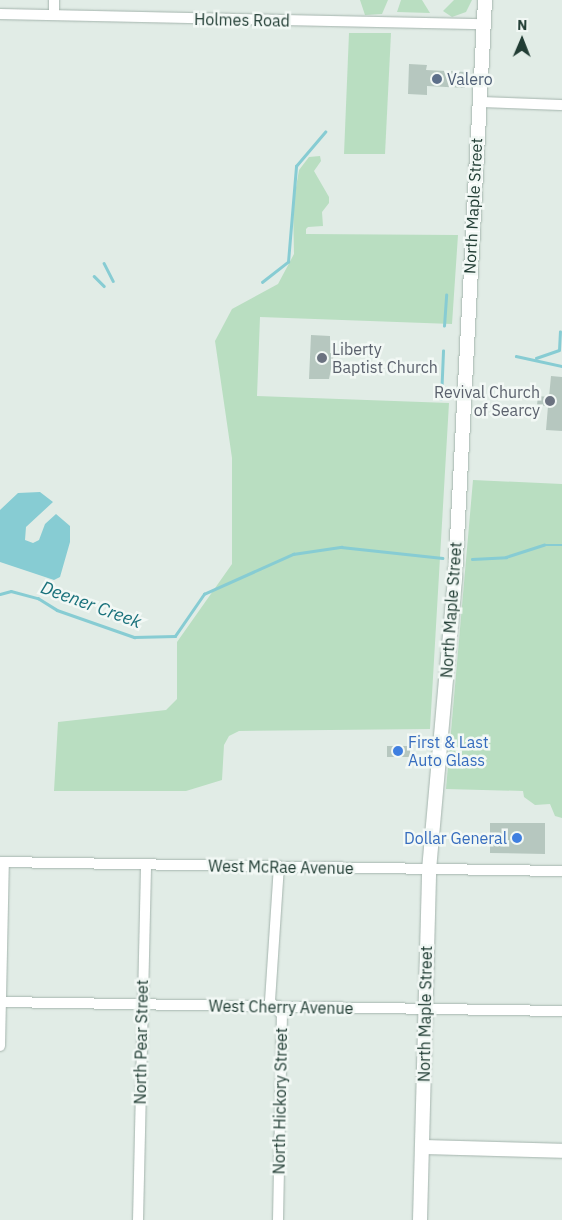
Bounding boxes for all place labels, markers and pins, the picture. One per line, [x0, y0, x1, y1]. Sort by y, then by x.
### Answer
place label: Valero [447, 69, 493, 89]
marker: Valero [431, 73, 443, 85]
place label: Liberty Baptist Church [332, 339, 438, 377]
marker: Liberty Baptist Church [316, 352, 328, 364]
place label: Revival Church of Searcy [434, 382, 540, 420]
marker: Revival Church of Searcy [544, 395, 556, 407]
place label: First & Last Auto Glass [408, 732, 489, 770]
marker: First & Last Auto Glass [392, 745, 404, 757]
place label: Dollar General [404, 828, 507, 848]
marker: Dollar General [511, 832, 523, 844]

